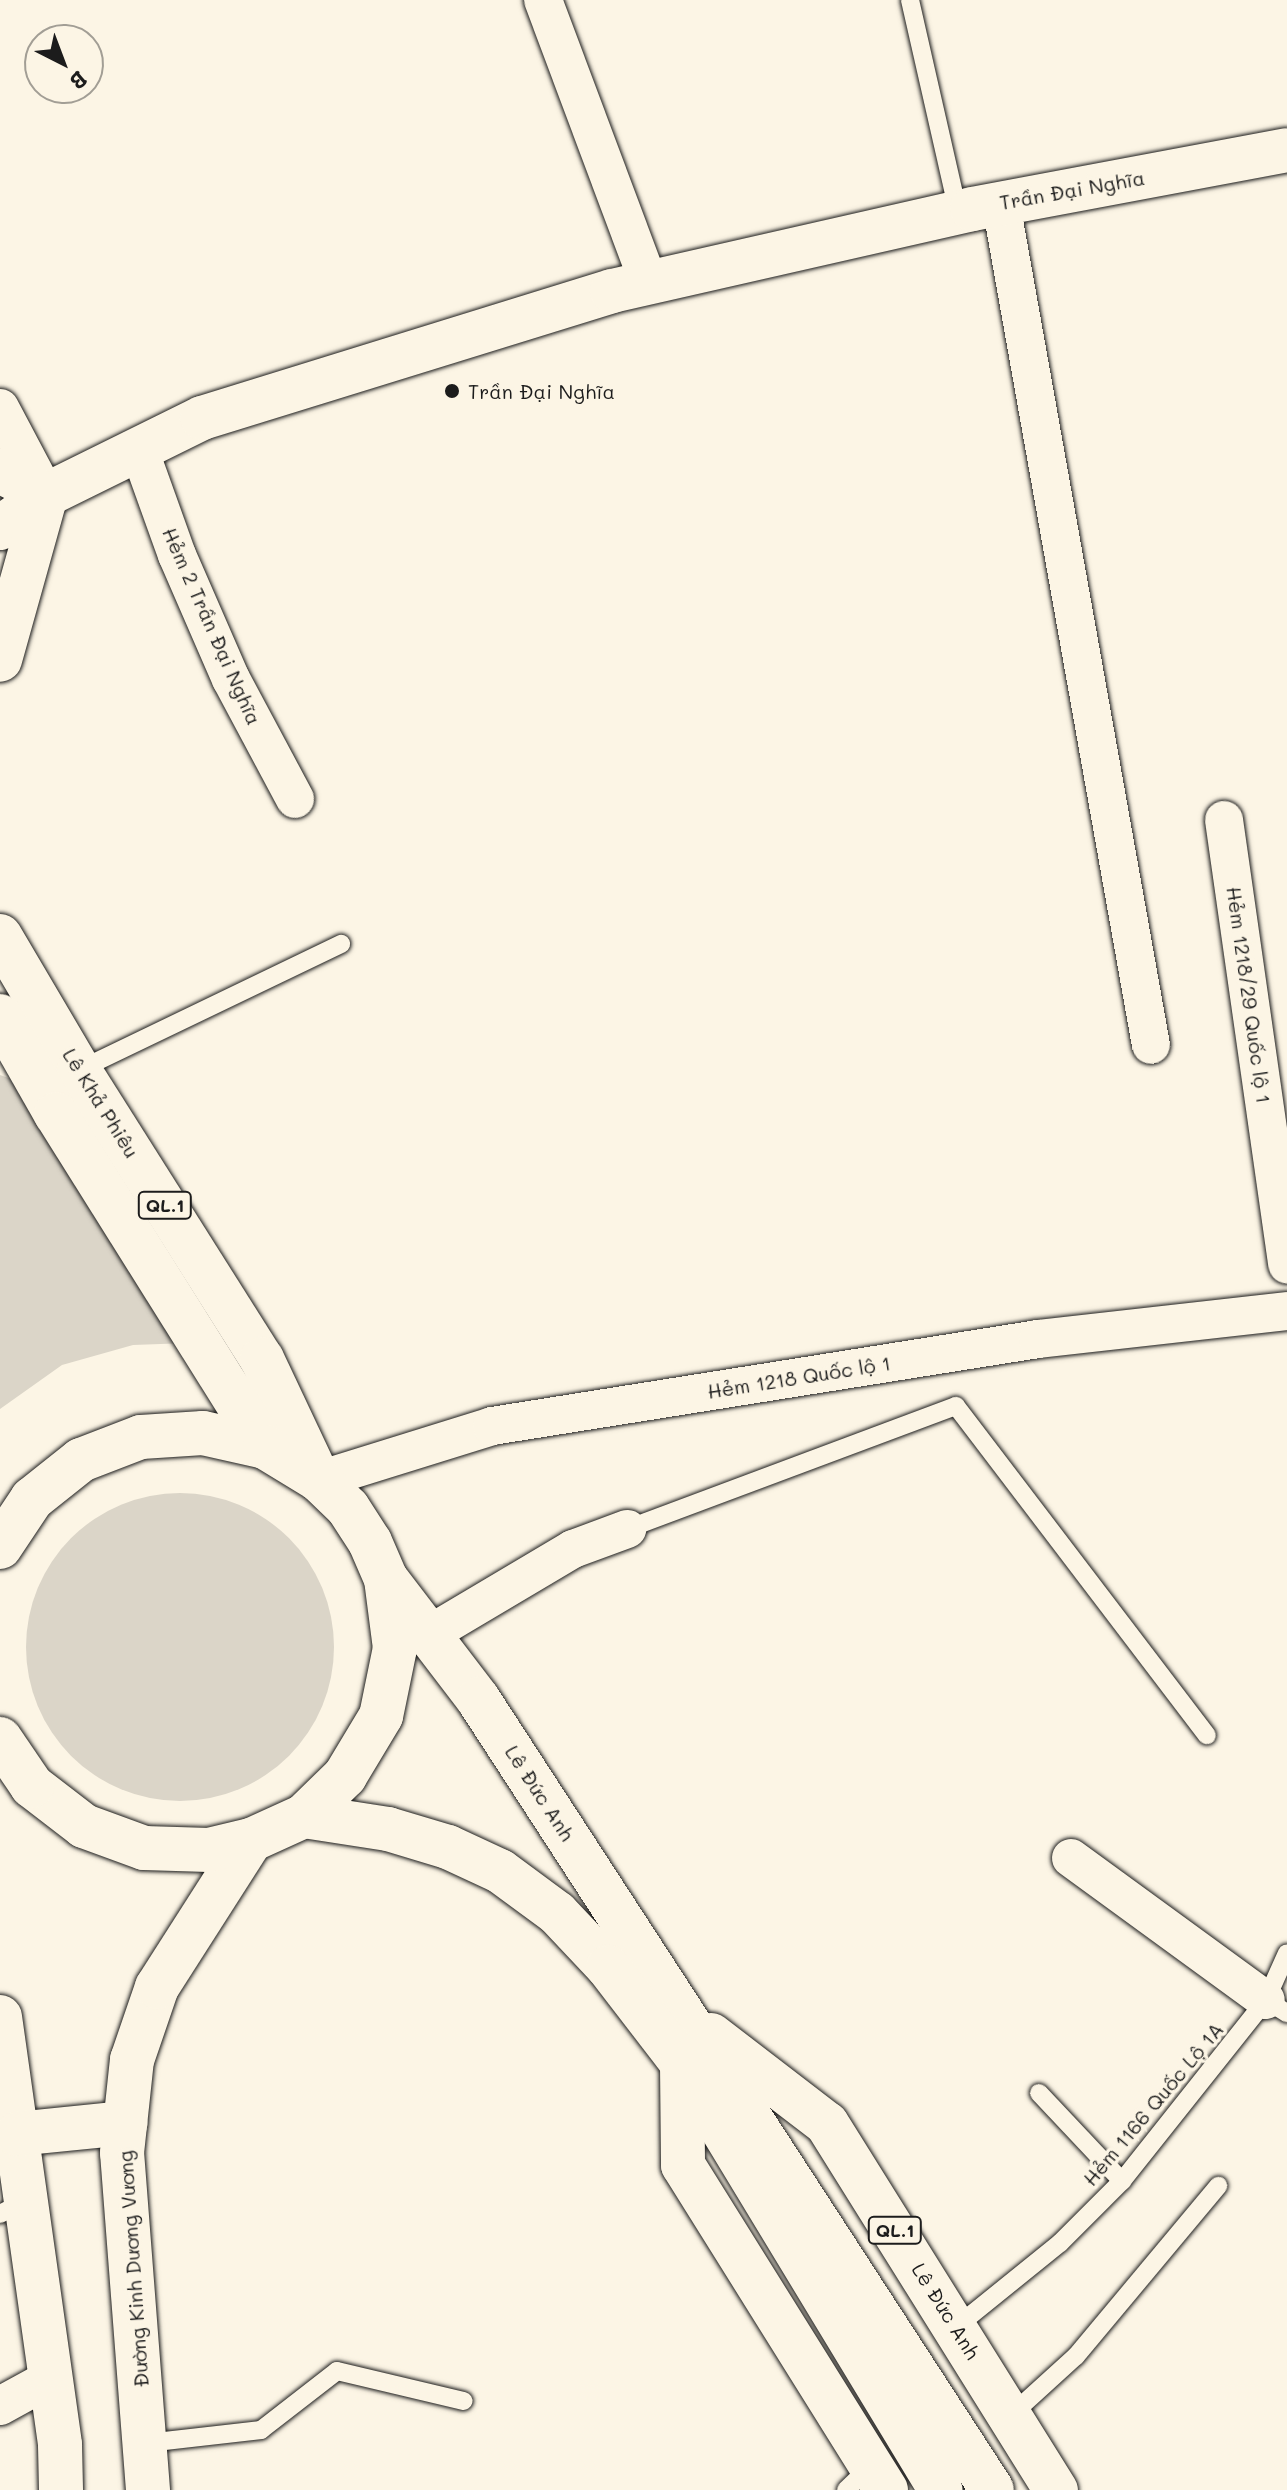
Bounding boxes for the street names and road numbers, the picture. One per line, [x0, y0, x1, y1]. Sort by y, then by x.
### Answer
street label: Trần Đại Nghĩa [998, 165, 1146, 215]
street label: Hẻm 2 Trần Đại Nghĩa [158, 524, 266, 728]
street label: Hẻm 1218/29 Quốc lộ 1 [1222, 885, 1276, 1105]
street label: Lê Khả Phiêu [58, 1044, 144, 1162]
road number: QL.1 [137, 1191, 193, 1219]
street label: Hẻm 1218 Quốc lộ 1 [706, 1351, 892, 1403]
street label: Lê Đức Anh [500, 1741, 580, 1845]
street label: Hẻm 1166 Quốc Lộ 1A [1078, 2018, 1228, 2190]
street label: Đường Kinh Dương Vương [113, 2150, 153, 2388]
road number: QL.1 [867, 2216, 923, 2244]
street label: Lê Đức Anh [907, 2258, 985, 2364]

